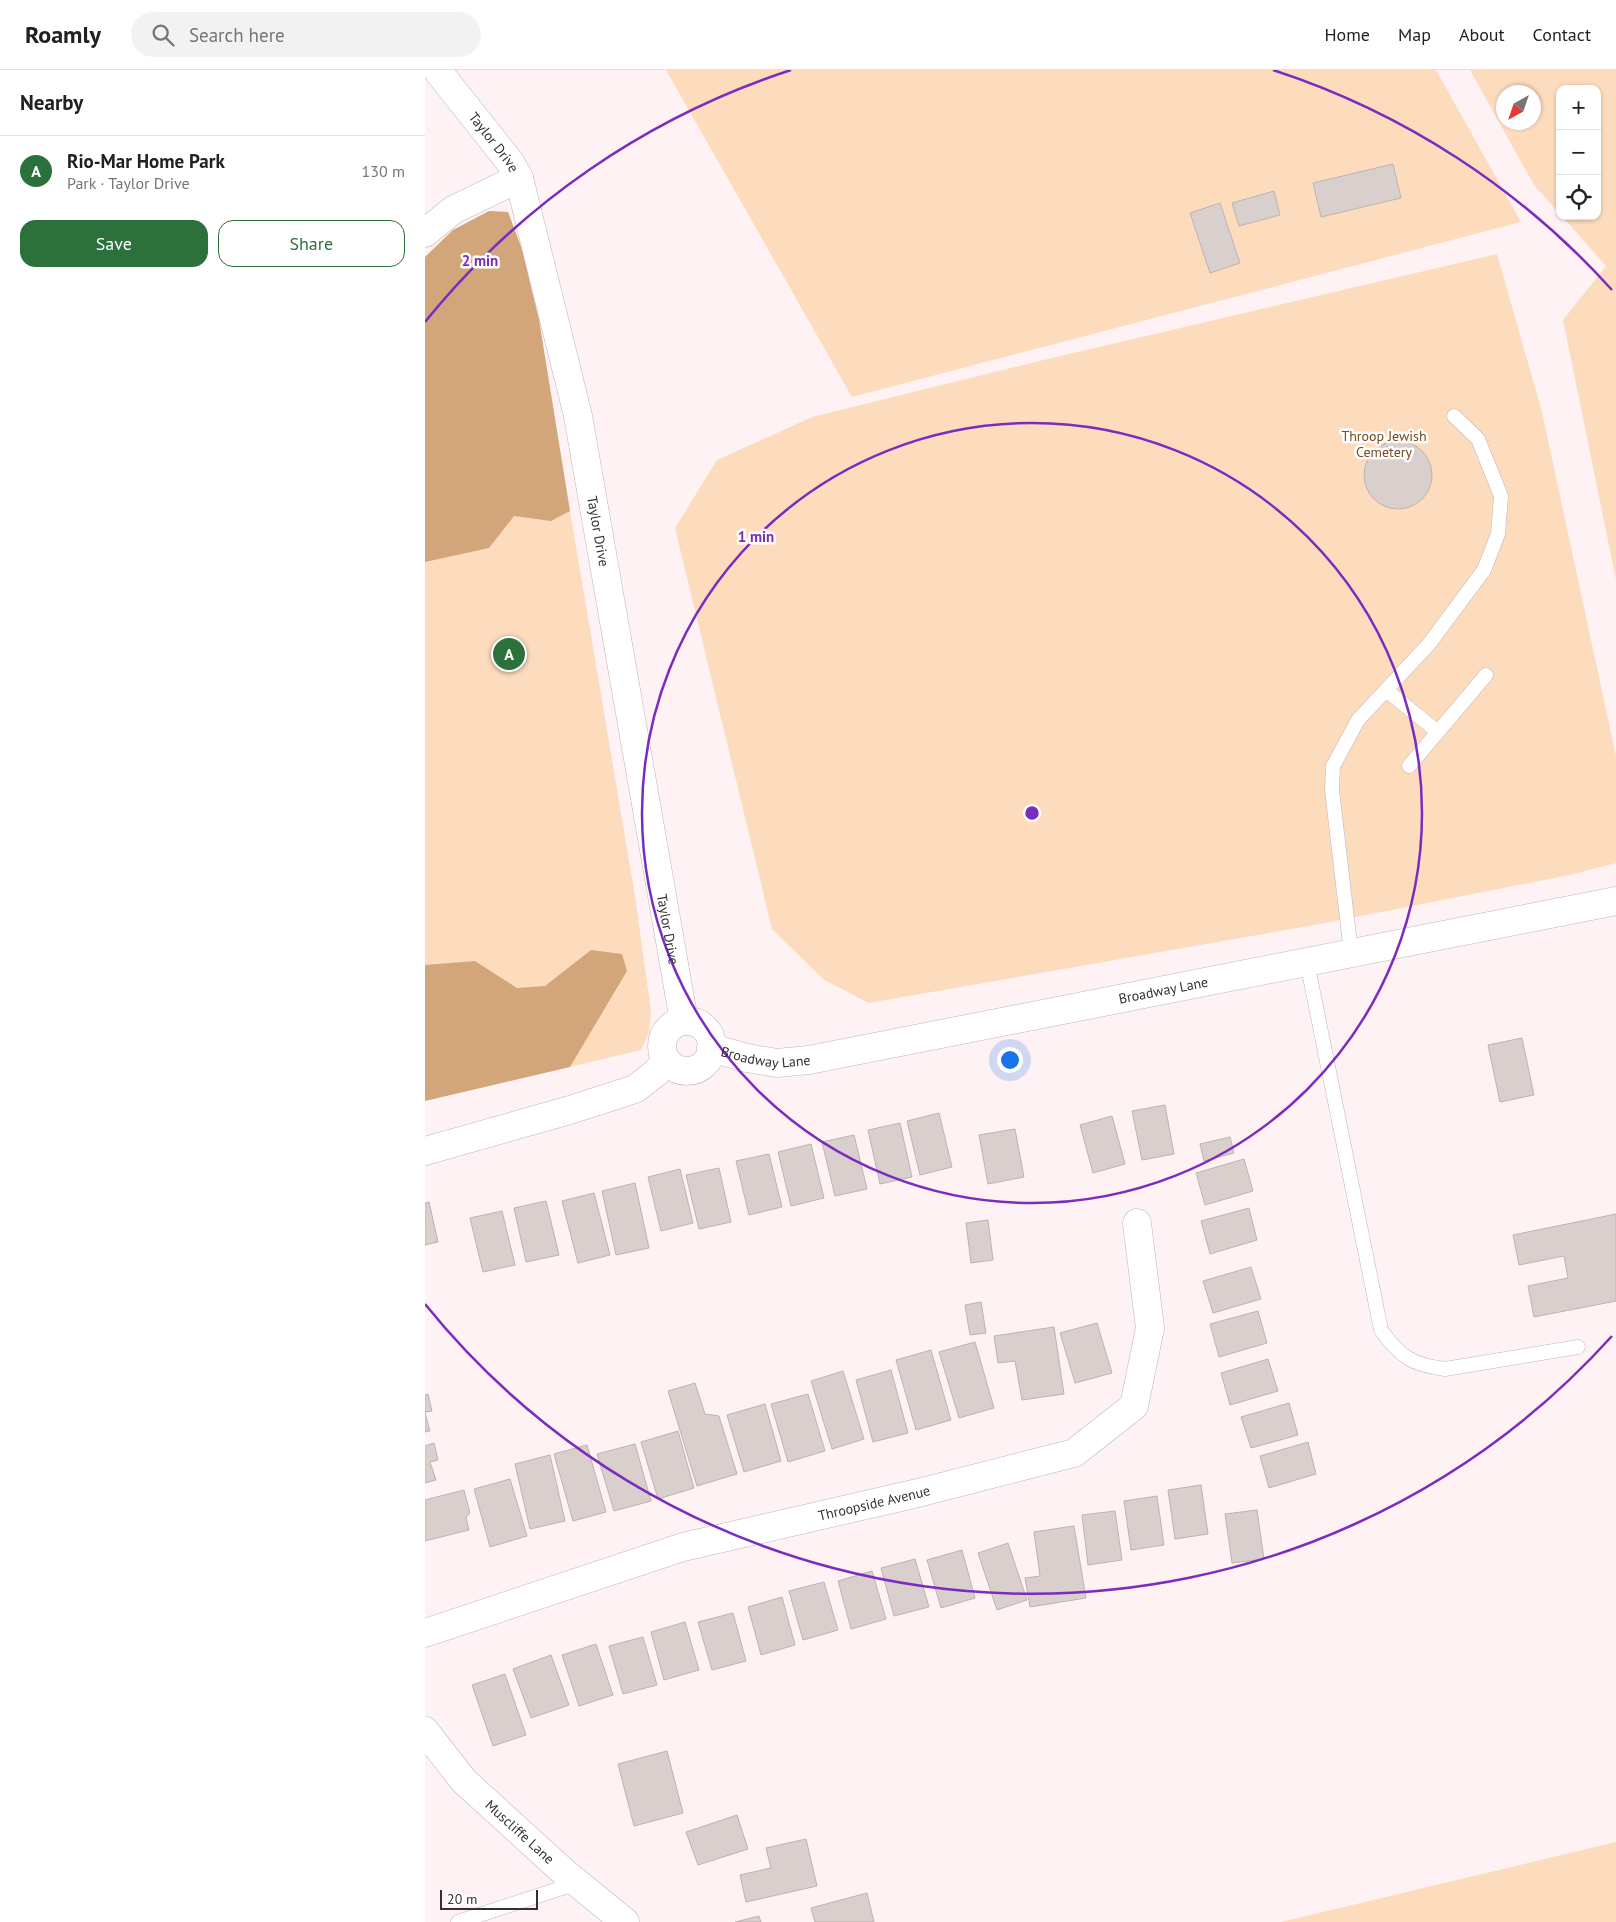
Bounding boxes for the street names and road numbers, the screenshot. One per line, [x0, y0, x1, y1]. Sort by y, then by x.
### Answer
street label: Taylor Drive [465, 109, 523, 175]
street label: Taylor Drive [583, 495, 613, 568]
street label: Taylor Drive [653, 892, 683, 966]
street label: Broadway Lane [1117, 973, 1210, 1008]
street label: Broadway Lane [719, 1042, 811, 1072]
street label: Throopside Avenue [816, 1481, 932, 1525]
street label: Muscliffe Lane [482, 1796, 558, 1868]

